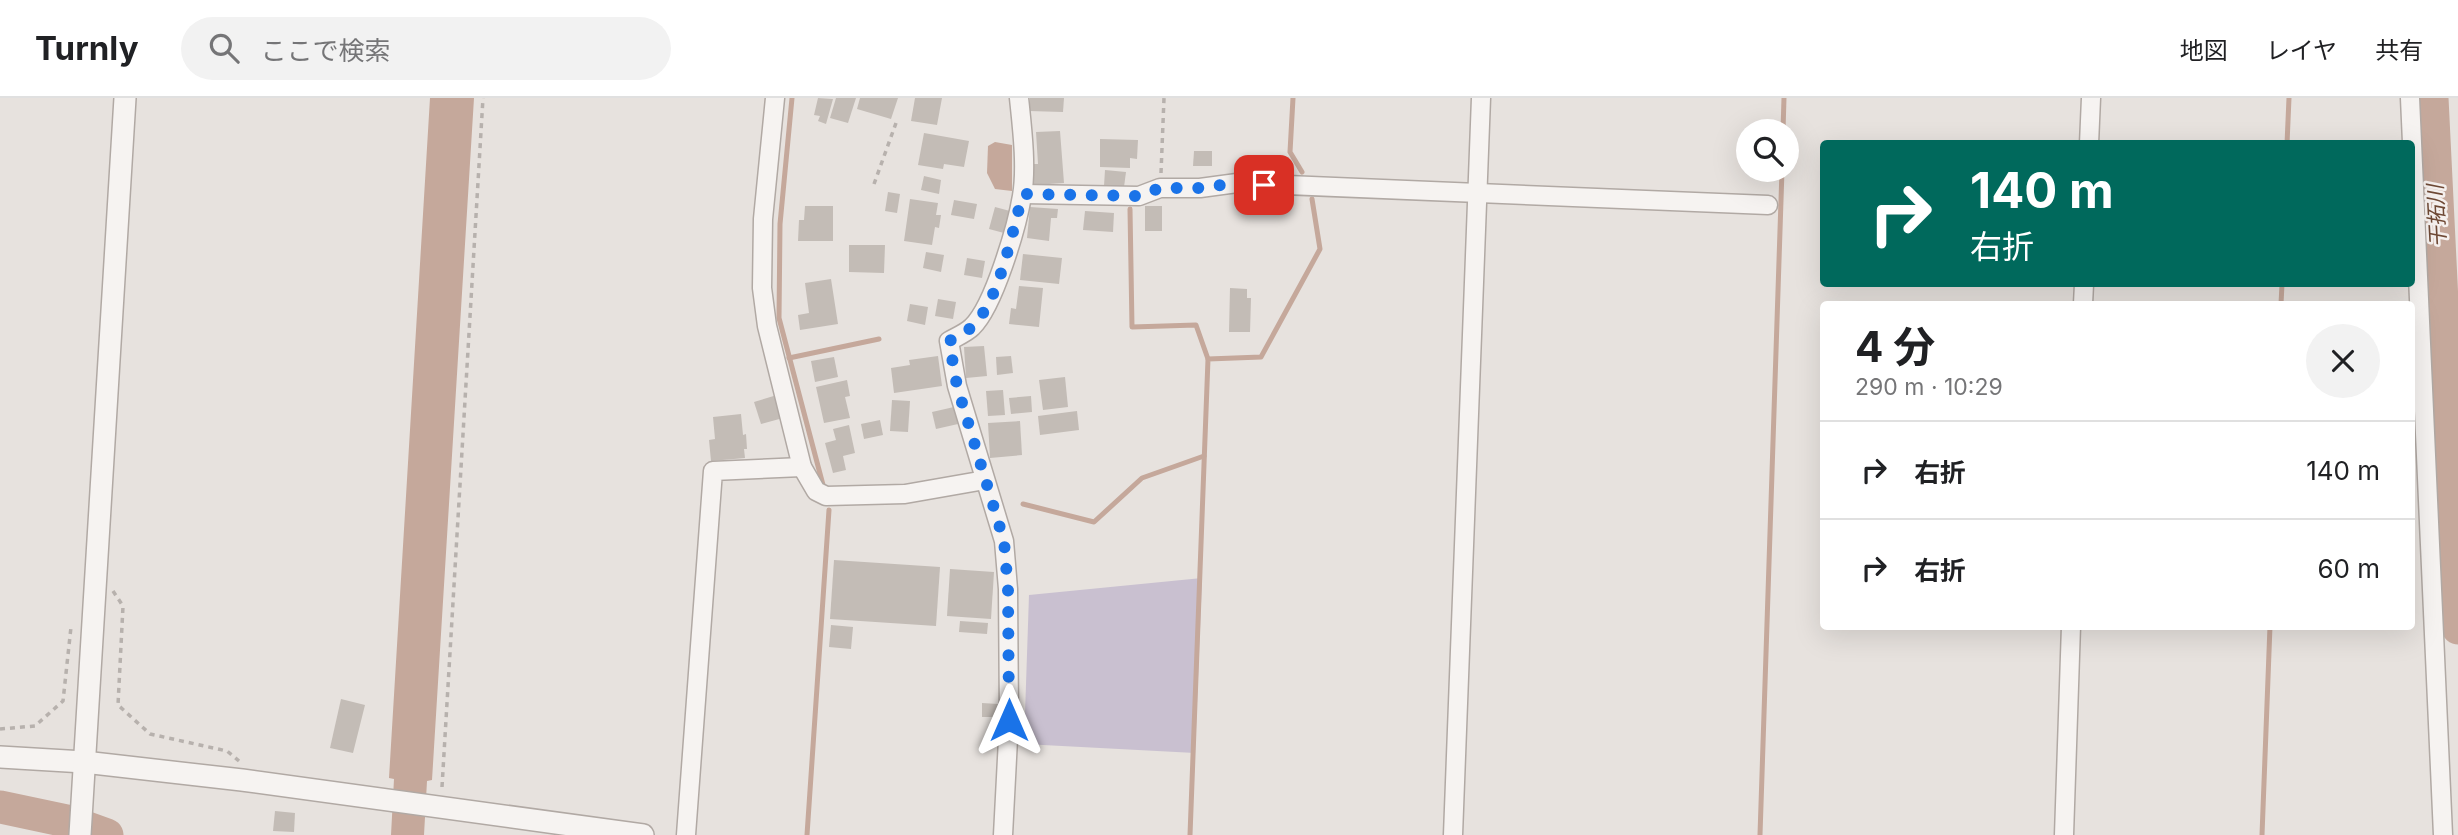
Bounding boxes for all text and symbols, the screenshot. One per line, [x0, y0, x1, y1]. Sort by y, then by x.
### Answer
search box [181, 17, 671, 80]
text: Turnly [35, 28, 139, 68]
icon: search [205, 29, 243, 67]
text: ここで検索 [261, 35, 391, 66]
text: 地図 [2180, 36, 2228, 65]
text: レイヤ [2266, 36, 2337, 65]
text: 共有 [2375, 36, 2423, 65]
map controls [1736, 119, 1799, 182]
button: search [1736, 119, 1799, 182]
pin [1234, 155, 1294, 215]
text: 140 m [1970, 161, 2114, 220]
icon: arrive [1245, 166, 1283, 204]
icon: right [1855, 168, 1946, 259]
water label: 干拓川 [2422, 182, 2451, 248]
text: 右折 [1970, 227, 2034, 266]
text: 4 分 [1855, 321, 1935, 372]
button: close [2306, 324, 2380, 398]
text: 290 m · 10:29 [1855, 373, 2003, 401]
icon: right [1855, 451, 1893, 489]
text: 140 m [2306, 455, 2380, 486]
text: 右折 [1914, 457, 1966, 488]
icon: right [1855, 549, 1893, 587]
text: 60 m [2317, 553, 2380, 584]
text: 右折 [1914, 555, 1966, 586]
position arrow [972, 683, 1046, 757]

